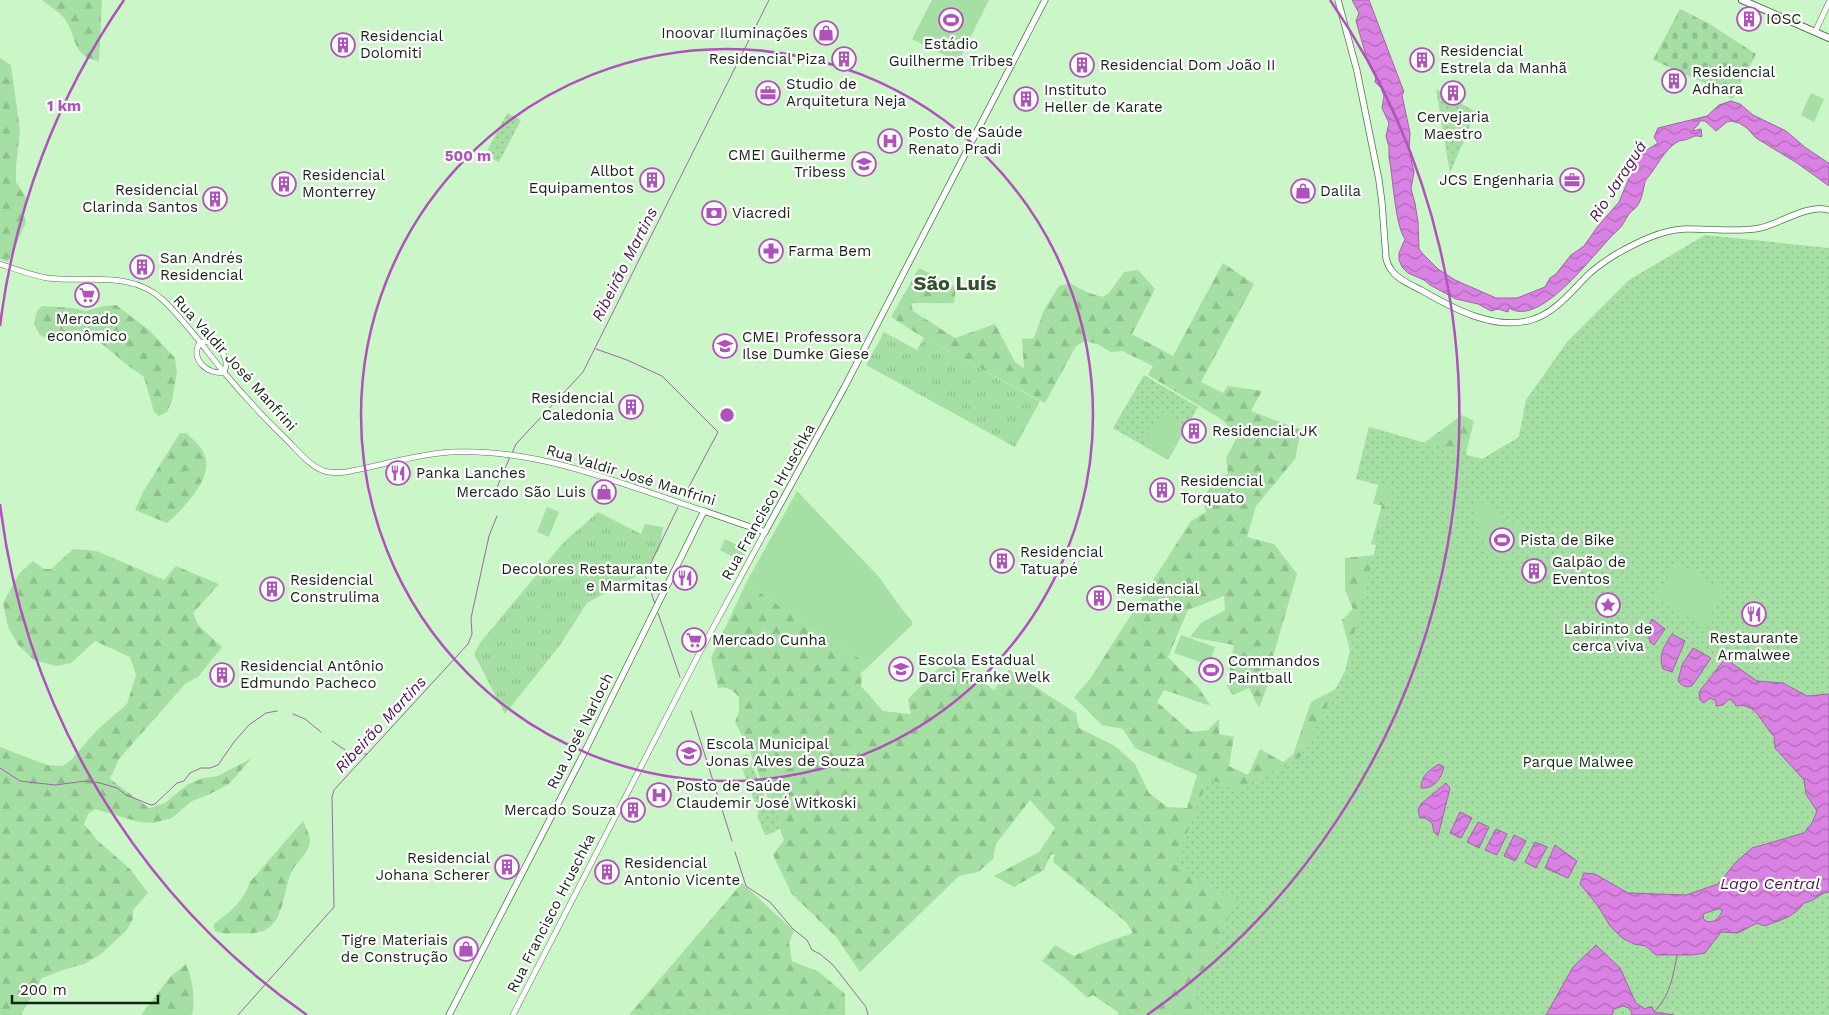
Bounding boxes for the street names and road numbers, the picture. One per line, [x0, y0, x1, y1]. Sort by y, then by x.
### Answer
street label: Rua Valdir José Manfrini [169, 291, 301, 435]
street label: Rua Francisco Hruschka [717, 420, 819, 583]
street label: Rua Valdir José Manfrini [544, 441, 718, 509]
street label: Rua José Narloch [543, 670, 617, 792]
street label: Rua Francisco Hruschka [503, 830, 599, 996]

